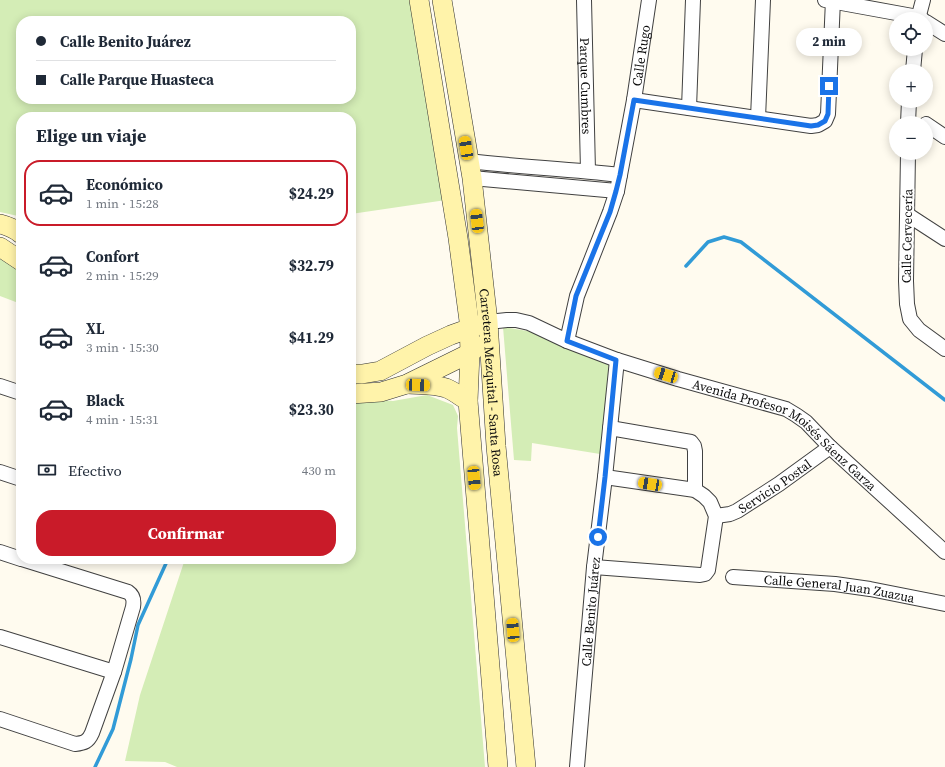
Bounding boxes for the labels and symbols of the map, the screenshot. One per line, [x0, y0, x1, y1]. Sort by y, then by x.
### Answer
street label: Calle Rugo [628, 24, 654, 87]
callout: 2 min [796, 28, 862, 56]
street label: Parque Cumbres [576, 38, 596, 135]
route end [820, 77, 838, 95]
car [458, 135, 474, 161]
street label: Calle Cervecería [898, 188, 916, 283]
car [470, 208, 484, 234]
street label: Carretera Mezquital - Santa Rosa [476, 288, 507, 478]
car [653, 366, 679, 384]
street label: Avenida Profesor Moisés Sáenz Garza [690, 375, 881, 494]
car [406, 379, 430, 391]
street label: Servicio Postal [735, 455, 815, 517]
car [467, 466, 481, 490]
car [637, 476, 663, 492]
route start [589, 528, 607, 546]
street label: Calle Benito Juárez [577, 556, 604, 667]
street label: Calle General Juan Zuazua [763, 571, 917, 606]
car [506, 618, 520, 642]

